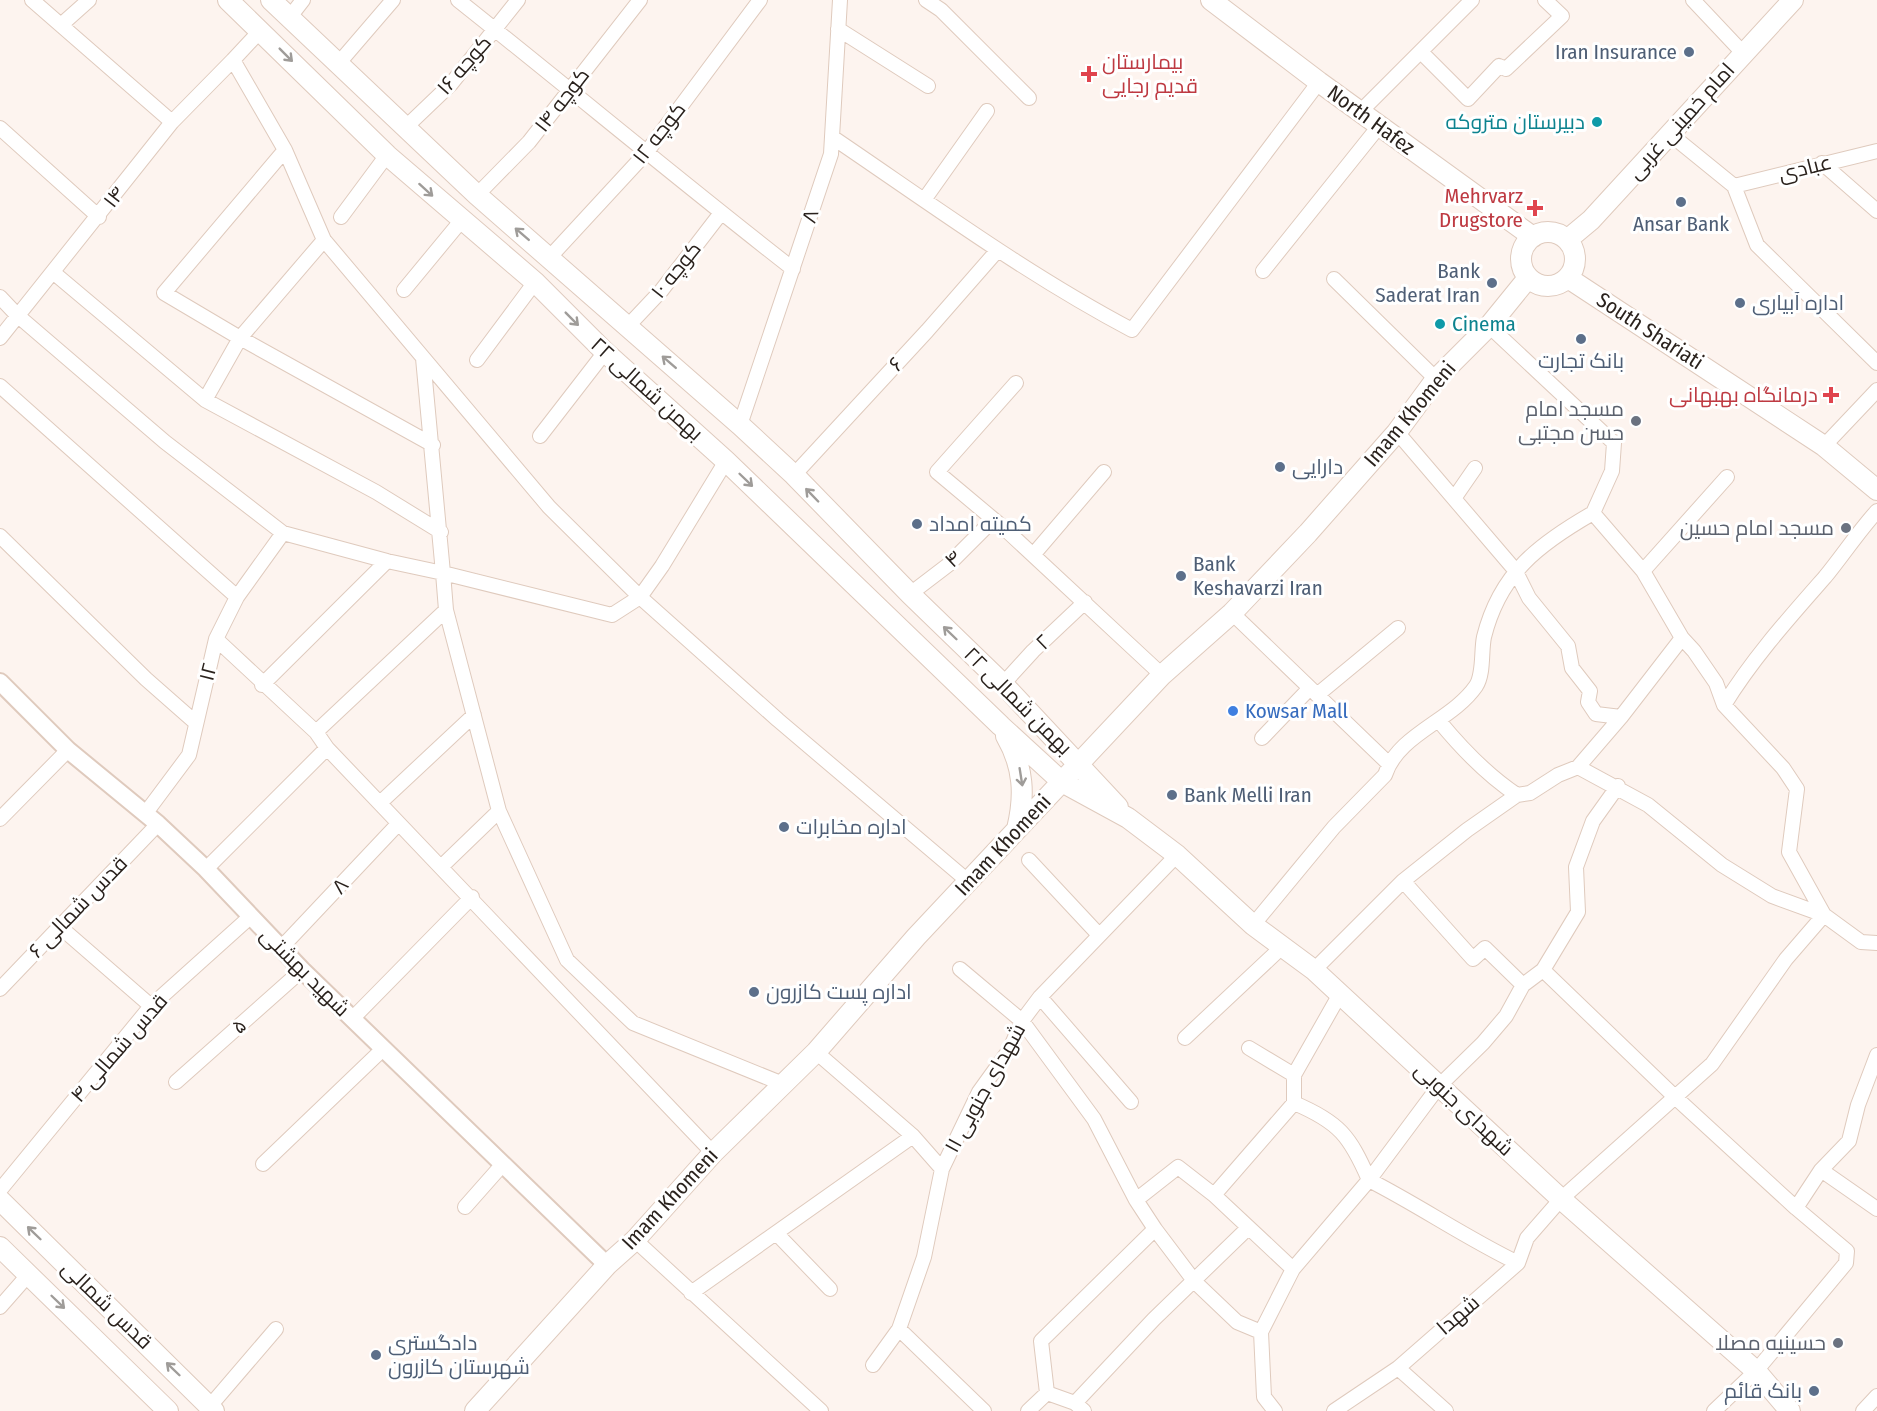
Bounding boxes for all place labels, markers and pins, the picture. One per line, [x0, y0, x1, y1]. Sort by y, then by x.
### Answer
place label: Iran Insurance [1555, 39, 1677, 65]
marker: Iran Insurance [1682, 45, 1696, 59]
place label: بیمارستان قدیم رجایی [1102, 49, 1198, 100]
marker: بیمارستان قدیم رجایی [1080, 65, 1098, 83]
place label: دبیرستان متروکه [1445, 109, 1585, 135]
marker: دبیرستان متروکه [1590, 115, 1604, 129]
place label: Mehrvarz Drugstore [1439, 183, 1523, 233]
marker: Ansar Bank [1674, 195, 1688, 209]
marker: Mehrvarz Drugstore [1528, 201, 1542, 215]
place label: Ansar Bank [1633, 211, 1729, 237]
place label: Bank Saderat Iran [1375, 258, 1480, 308]
marker: Bank Saderat Iran [1485, 276, 1499, 290]
place label: اداره آبیاری [1752, 290, 1844, 316]
marker: اداره آبیاری [1733, 296, 1747, 310]
place label: Cinema [1452, 311, 1516, 337]
marker: Cinema [1433, 317, 1447, 331]
marker: بانک تجارت [1574, 332, 1588, 346]
place label: بانک تجارت [1538, 348, 1624, 374]
place label: درمانگاه بهبهانی [1669, 382, 1818, 408]
marker: درمانگاه بهبهانی [1822, 386, 1840, 404]
place label: مسجد امام حسن مجتبی [1518, 396, 1624, 446]
marker: مسجد امام حسن مجتبی [1629, 414, 1643, 428]
place label: دارایی [1292, 454, 1343, 480]
marker: دارایی [1273, 460, 1287, 474]
place label: کمیته امداد [929, 511, 1032, 537]
place label: مسجد امام حسین [1680, 515, 1834, 542]
marker: کمیته امداد [910, 517, 924, 531]
marker: مسجد امام حسین [1839, 521, 1853, 535]
place label: Bank Keshavarzi Iran [1193, 551, 1323, 601]
marker: Bank Keshavarzi Iran [1174, 569, 1188, 583]
place label: Kowsar Mall [1245, 698, 1349, 724]
marker: Kowsar Mall [1226, 704, 1240, 718]
place label: Bank Melli Iran [1184, 782, 1312, 808]
marker: Bank Melli Iran [1165, 788, 1179, 802]
place label: اداره مخابرات [796, 814, 907, 840]
marker: اداره مخابرات [777, 820, 791, 834]
place label: اداره پست کازرون [766, 979, 912, 1006]
marker: اداره پست کازرون [747, 985, 761, 999]
place label: دادگستری شهرستان کازرون [388, 1330, 530, 1380]
place label: حسینیه مصلا [1715, 1330, 1826, 1356]
marker: حسینیه مصلا [1831, 1336, 1845, 1350]
marker: دادگستری شهرستان کازرون [369, 1348, 383, 1362]
place label: بانک قائم [1724, 1378, 1802, 1405]
marker: بانک قائم [1807, 1384, 1821, 1398]

